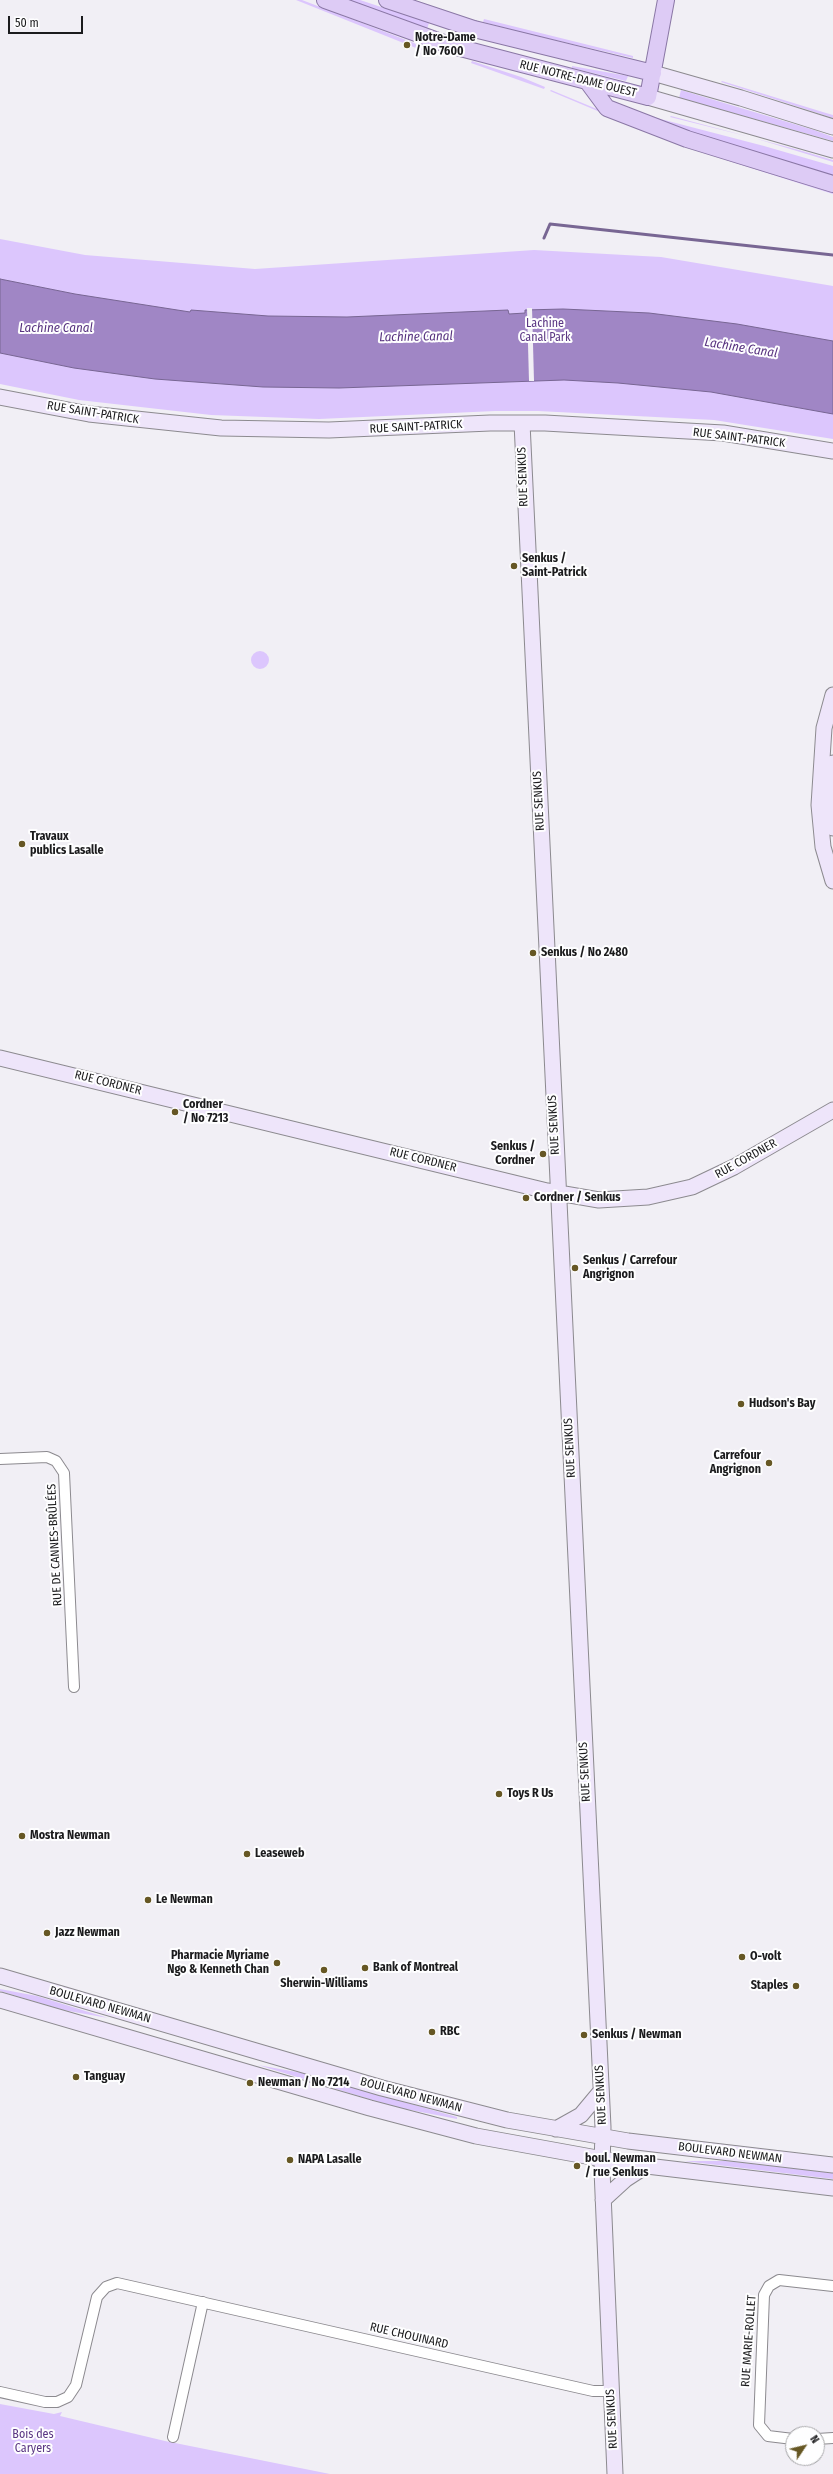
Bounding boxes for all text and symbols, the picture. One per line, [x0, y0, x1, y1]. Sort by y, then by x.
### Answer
scale bar [10, 8, 85, 34]
text: 50 m [15, 16, 39, 30]
place label: Notre-Dame / No 7600 [415, 31, 476, 59]
marker: Notre-Dame / No 7600 [402, 40, 412, 50]
street label: RUE NOTRE-DAME OUEST [518, 58, 638, 100]
park label: Lachine Canal Park [519, 317, 571, 345]
water label: Lachine Canal [19, 320, 93, 336]
water label: Lachine Canal [379, 329, 453, 345]
water label: Lachine Canal [703, 335, 779, 361]
street label: RUE SAINT-PATRICK [46, 399, 140, 427]
street label: RUE SAINT-PATRICK [369, 417, 463, 437]
street label: RUE SAINT-PATRICK [692, 425, 786, 451]
street label: RUE SENKUS [515, 447, 531, 507]
place label: Senkus / Saint-Patrick [522, 552, 587, 580]
marker: Senkus / Saint-Patrick [509, 561, 519, 571]
street label: RUE SENKUS [530, 771, 548, 831]
place label: Travaux publics Lasalle [30, 830, 104, 858]
marker: Travaux publics Lasalle [17, 839, 27, 849]
place label: Senkus / No 2480 [541, 946, 628, 960]
marker: Senkus / No 2480 [528, 948, 538, 958]
street label: RUE CORDNER [73, 1068, 143, 1098]
street label: RUE SENKUS [545, 1095, 563, 1155]
place label: Cordner / No 7213 [183, 1098, 228, 1126]
marker: Cordner / No 7213 [170, 1107, 180, 1117]
street label: RUE CORDNER [713, 1136, 779, 1182]
place label: Senkus / Cordner [491, 1140, 535, 1168]
street label: RUE CORDNER [388, 1145, 458, 1175]
marker: Senkus / Cordner [538, 1149, 548, 1159]
place label: Cordner / Senkus [534, 1191, 621, 1205]
marker: Cordner / Senkus [521, 1193, 531, 1203]
place label: Senkus / Carrefour Angrignon [583, 1254, 677, 1282]
marker: Senkus / Carrefour Angrignon [570, 1263, 580, 1273]
place label: Hudson's Bay [749, 1397, 815, 1411]
marker: Hudson's Bay [736, 1399, 746, 1409]
street label: RUE SENKUS [561, 1418, 579, 1478]
place label: Carrefour Angrignon [710, 1449, 761, 1477]
marker: Carrefour Angrignon [764, 1458, 774, 1468]
street label: RUE DE CANNES-BRÛLÉES [45, 1483, 65, 1607]
street label: RUE SENKUS [576, 1742, 594, 1802]
place label: Toys R Us [507, 1787, 553, 1801]
marker: Toys R Us [494, 1789, 504, 1799]
place label: Mostra Newman [30, 1829, 110, 1843]
marker: Mostra Newman [17, 1831, 27, 1841]
place label: Leaseweb [255, 1847, 304, 1861]
marker: Leaseweb [242, 1849, 252, 1859]
place label: Le Newman [156, 1893, 213, 1907]
marker: Le Newman [143, 1895, 153, 1905]
place label: Jazz Newman [55, 1926, 120, 1940]
marker: Jazz Newman [42, 1928, 52, 1938]
place label: Pharmacie Myriame Ngo & Kenneth Chan [167, 1949, 269, 1977]
place label: O-volt [750, 1950, 781, 1964]
marker: O-volt [737, 1952, 747, 1962]
marker: Pharmacie Myriame Ngo & Kenneth Chan [272, 1958, 282, 1968]
place label: Bank of Montreal [373, 1961, 458, 1975]
marker: Bank of Montreal [360, 1963, 370, 1973]
marker: Sherwin-Williams [319, 1965, 329, 1975]
place label: Sherwin-Williams [280, 1977, 368, 1991]
place label: Staples [751, 1979, 788, 1993]
marker: Staples [791, 1981, 801, 1991]
street label: BOULEVARD NEWMAN [48, 1984, 152, 2026]
place label: RBC [440, 2025, 460, 2039]
marker: RBC [427, 2027, 437, 2037]
place label: Senkus / Newman [592, 2028, 682, 2042]
marker: Senkus / Newman [579, 2030, 589, 2040]
street label: RUE SENKUS [592, 2065, 610, 2125]
place label: Tanguay [84, 2070, 125, 2084]
marker: Tanguay [71, 2072, 81, 2082]
street label: BOULEVARD NEWMAN [359, 2074, 463, 2116]
place label: Newman / No 7214 [258, 2076, 349, 2090]
marker: Newman / No 7214 [245, 2078, 255, 2088]
street label: BOULEVARD NEWMAN [677, 2139, 783, 2167]
place label: boul. Newman / rue Senkus [585, 2152, 656, 2180]
place label: NAPA Lasalle [298, 2153, 362, 2167]
marker: NAPA Lasalle [285, 2155, 295, 2165]
marker: boul. Newman / rue Senkus [572, 2161, 582, 2171]
street label: RUE MARIE-ROLLET [739, 2295, 759, 2387]
street label: RUE CHOUINARD [368, 2320, 450, 2352]
street label: RUE SENKUS [603, 2389, 621, 2449]
north arrow [785, 2426, 825, 2466]
park label: Bois des Caryers [12, 2428, 54, 2456]
text: N [807, 2433, 822, 2446]

